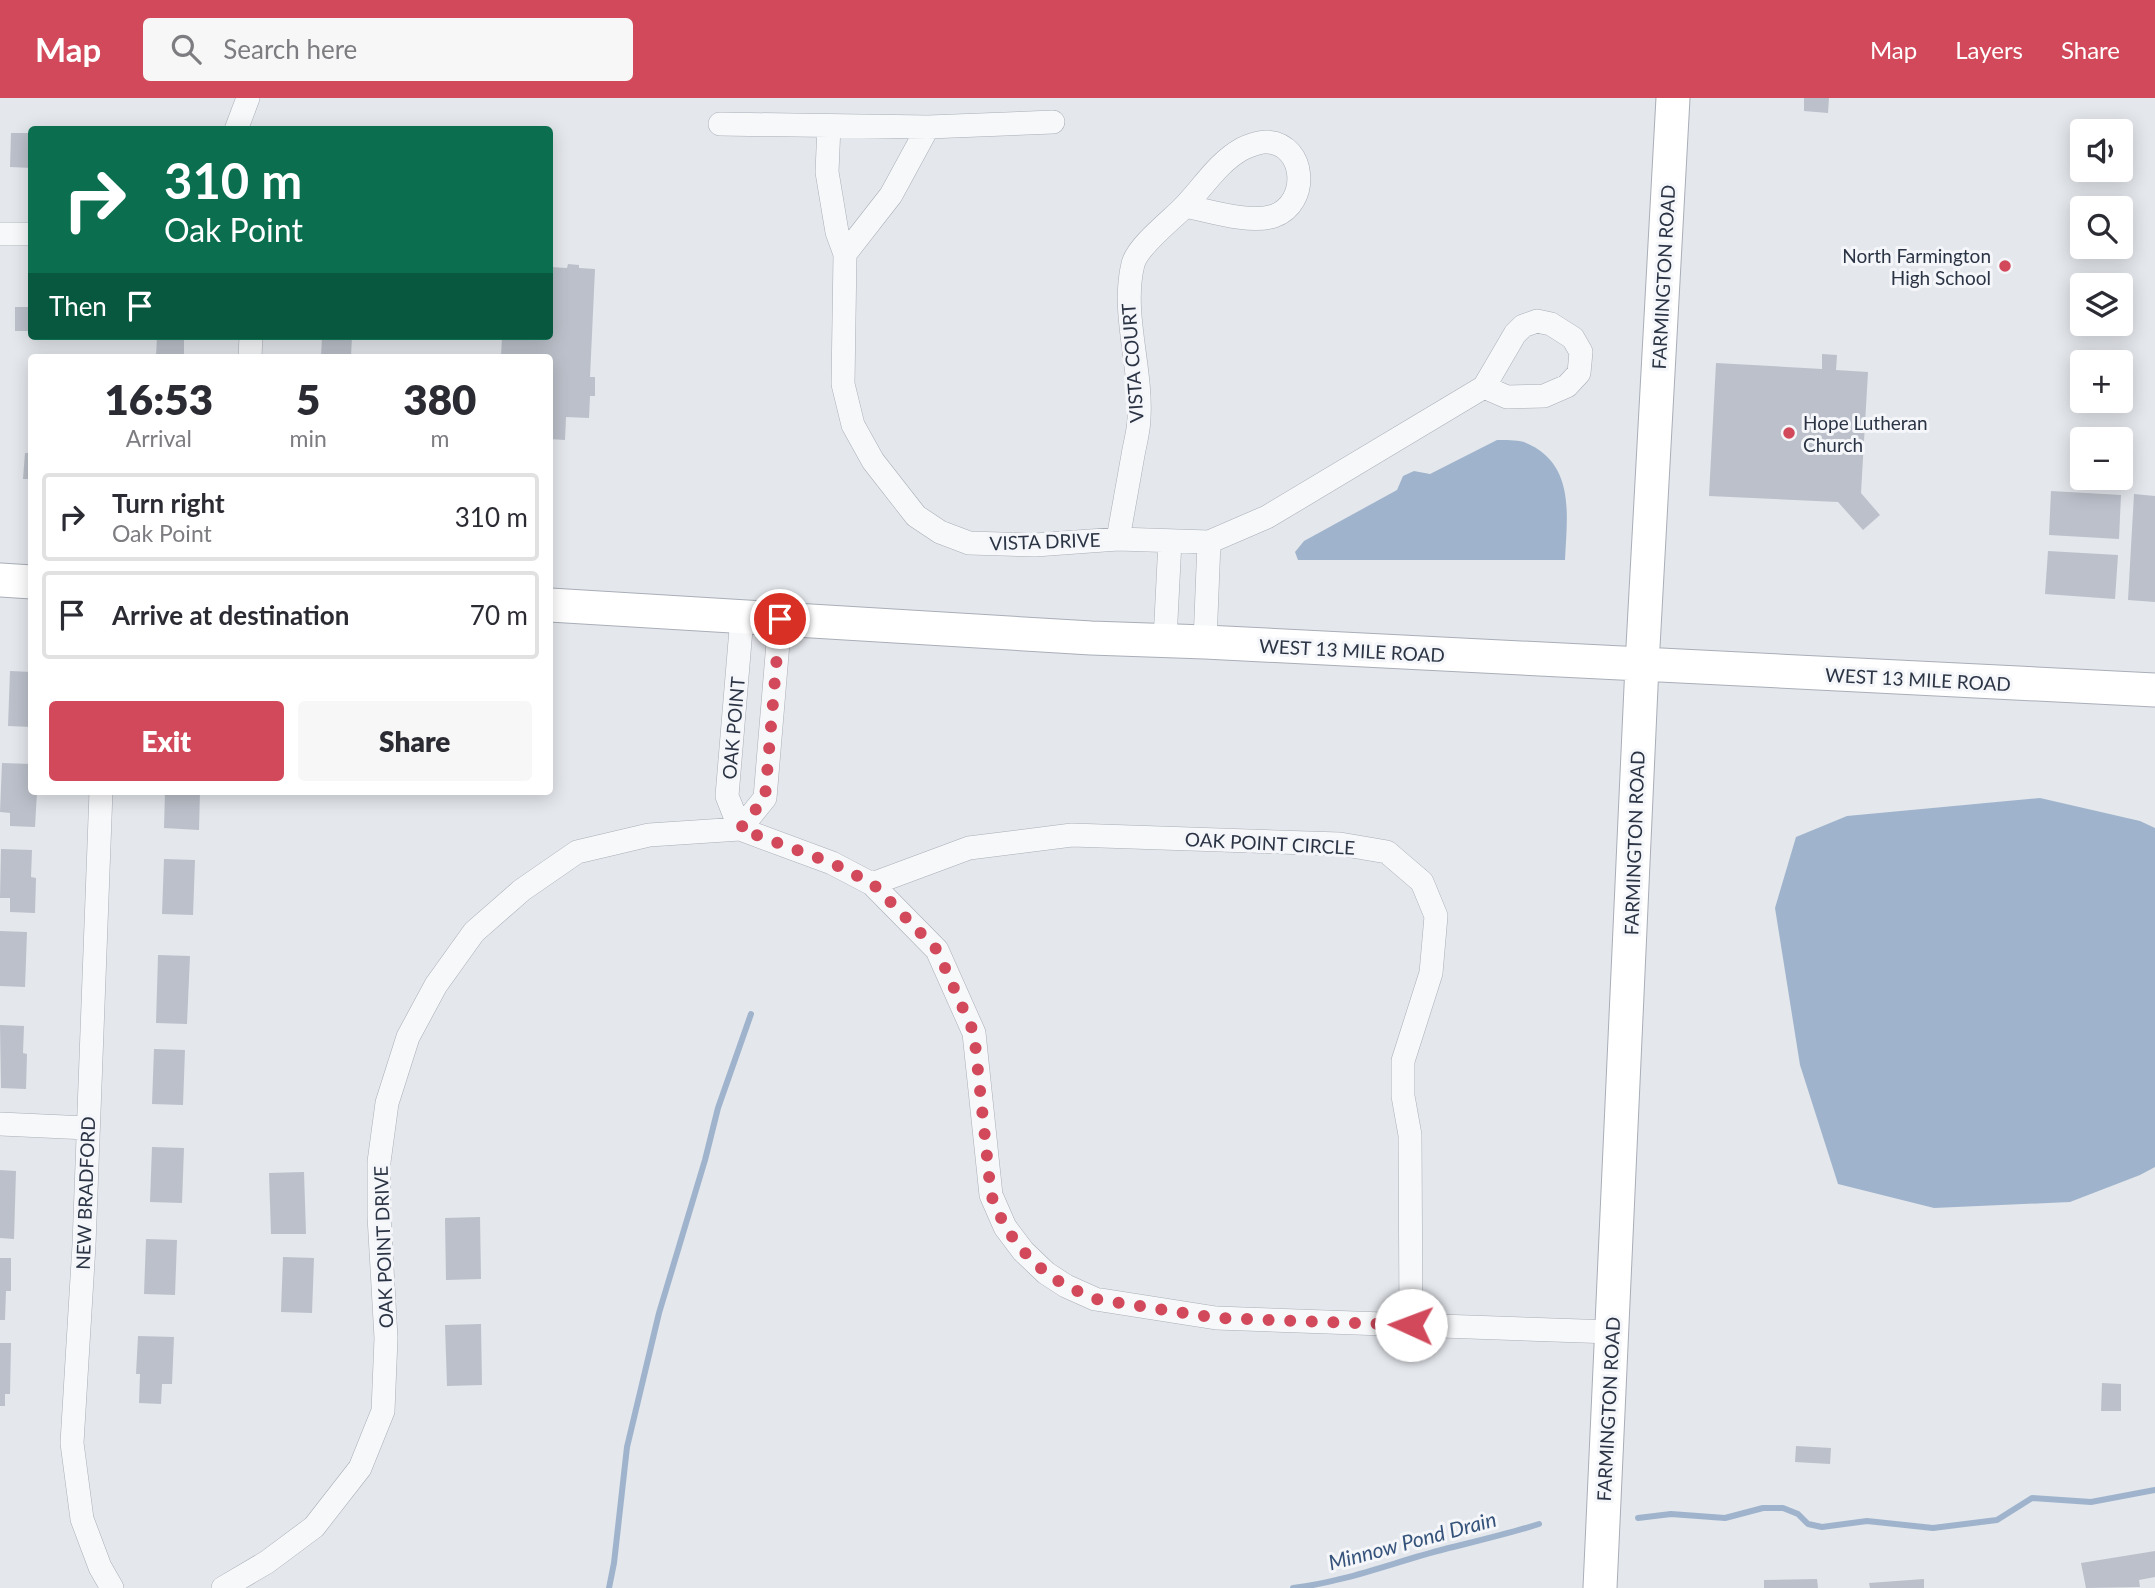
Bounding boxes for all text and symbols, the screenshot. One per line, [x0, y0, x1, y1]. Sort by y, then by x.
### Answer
search box [143, 18, 633, 81]
text: Map [35, 29, 101, 69]
icon: search [167, 30, 205, 68]
text: Search here [223, 33, 357, 65]
text: Map [1870, 35, 1917, 64]
text: Layers [1955, 35, 2023, 64]
text: Share [2061, 35, 2120, 64]
map controls [2070, 119, 2133, 490]
button: sound [2070, 119, 2133, 182]
text: 310 m [164, 151, 302, 209]
icon: right [49, 154, 140, 245]
street label: FARMINGTON ROAD [1647, 184, 1679, 370]
button: search [2070, 196, 2133, 259]
text: Oak Point [164, 210, 303, 249]
place label: North Farmington High School [1842, 244, 1991, 289]
marker: North Farmington High School [1997, 258, 2013, 274]
button: layers [2070, 273, 2133, 336]
icon: arrive [121, 287, 159, 325]
text: Then [49, 290, 107, 322]
street label: VISTA COURT [1116, 302, 1148, 424]
button: + [2070, 350, 2133, 413]
text: 16:53 [105, 374, 213, 424]
text: 5 [296, 374, 320, 424]
text: 380 [403, 374, 476, 424]
place label: Hope Lutheran Church [1803, 411, 1928, 456]
text: Arrival [126, 424, 192, 452]
text: min [290, 424, 327, 452]
text: m [430, 424, 449, 452]
marker: Hope Lutheran Church [1781, 425, 1797, 441]
button: − [2070, 427, 2133, 490]
text: Turn right [112, 487, 225, 519]
icon: right [53, 498, 91, 536]
text: 310 m [455, 501, 528, 533]
text: Oak Point [112, 519, 212, 547]
street label: VISTA DRIVE [989, 528, 1101, 554]
pin [750, 589, 810, 649]
icon: arrive [53, 596, 91, 634]
text: Arrive at destination [112, 599, 349, 631]
text: 70 m [470, 599, 528, 631]
icon: arrive [761, 600, 799, 638]
street label: WEST 13 MILE ROAD [1259, 634, 1445, 666]
street label: WEST 13 MILE ROAD [1825, 663, 2011, 695]
street label: OAK POINT [717, 676, 749, 780]
button: Exit [49, 701, 284, 781]
button: Share [298, 701, 532, 781]
street label: FARMINGTON ROAD [1619, 750, 1649, 936]
street label: OAK POINT CIRCLE [1184, 827, 1356, 859]
street label: NEW BRADFORD [71, 1116, 99, 1270]
street label: OAK POINT DRIVE [369, 1165, 397, 1329]
position arrow [1374, 1288, 1448, 1362]
street label: FARMINGTON ROAD [1592, 1316, 1624, 1502]
water label: Minnow Pond Drain [1325, 1506, 1499, 1574]

